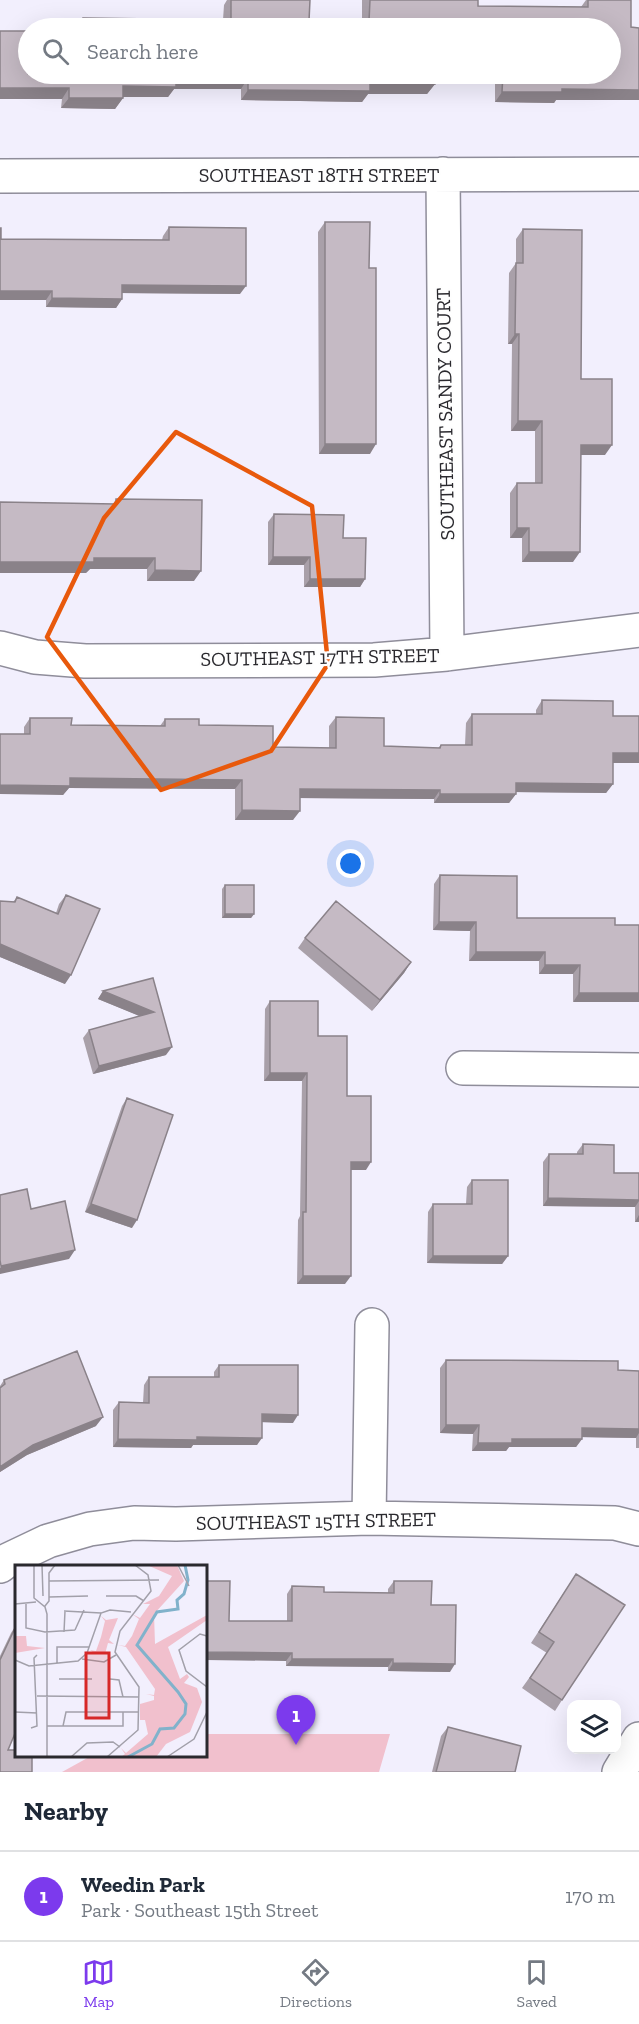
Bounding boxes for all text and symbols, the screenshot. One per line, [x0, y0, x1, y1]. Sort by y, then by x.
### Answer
search box [18, 18, 621, 84]
icon: search [39, 35, 72, 68]
text: Search here [87, 38, 198, 65]
street label: SOUTHEAST 18TH STREET [199, 163, 439, 187]
street label: SOUTHEAST SANDY COURT [431, 287, 459, 541]
street label: SOUTHEAST 17TH STREET [200, 643, 440, 671]
your location [336, 849, 365, 878]
street label: SOUTHEAST 15TH STREET [196, 1507, 436, 1535]
inset map [15, 1565, 207, 1757]
pin: 1 [276, 1696, 316, 1745]
map controls [567, 1700, 621, 1754]
button: layers [567, 1700, 621, 1754]
text: Nearby [24, 1795, 108, 1827]
text: Weedin Park [81, 1871, 205, 1898]
text: 1 [39, 1884, 48, 1908]
text: 170 m [565, 1884, 615, 1908]
text: Park · Southeast 15th Street [81, 1898, 318, 1922]
tab: Map [82, 1956, 115, 2011]
tab: Directions [280, 1956, 352, 2011]
tab: Saved [517, 1956, 557, 2011]

